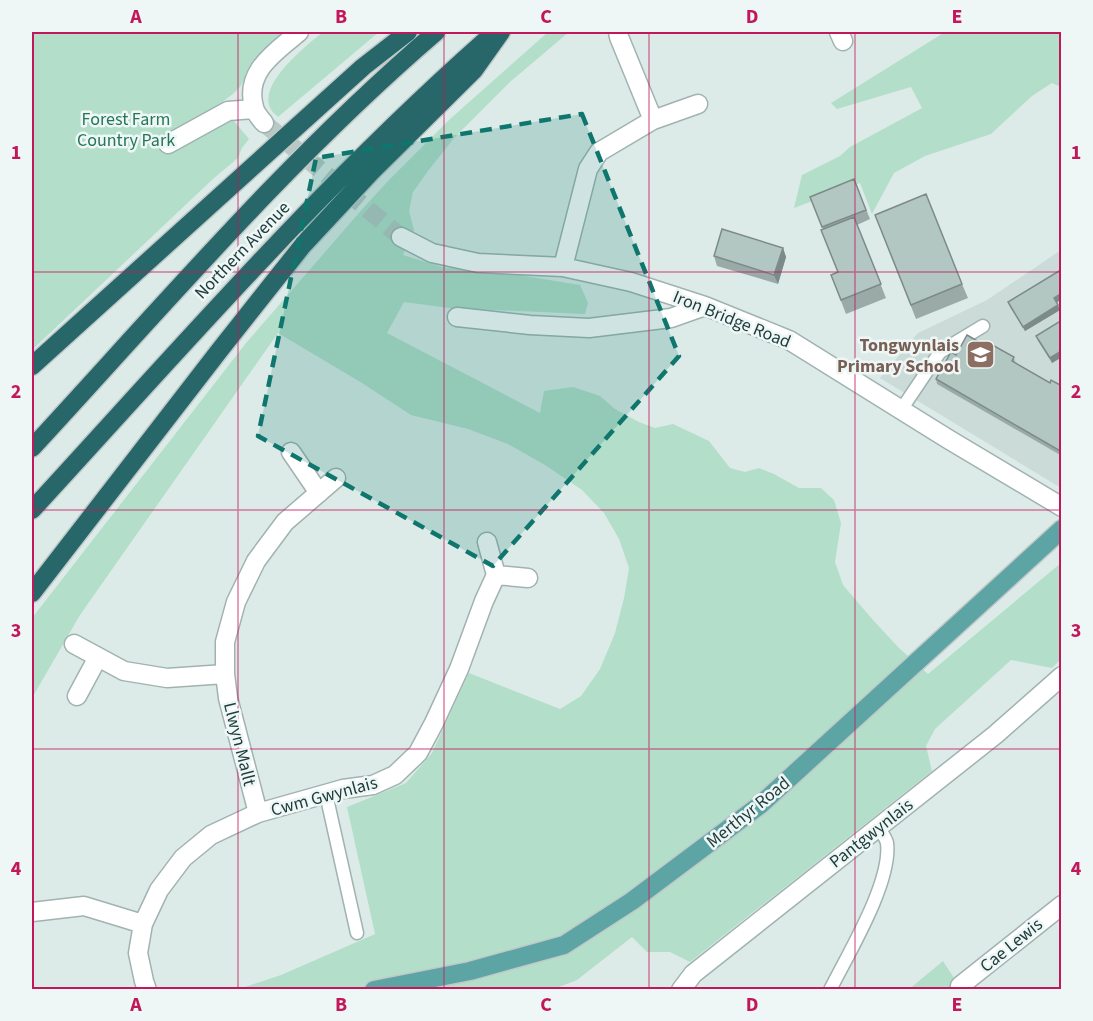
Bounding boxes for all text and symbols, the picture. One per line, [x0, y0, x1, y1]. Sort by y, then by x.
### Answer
text: A [129, 3, 142, 31]
text: B [335, 3, 347, 31]
text: C [540, 3, 552, 31]
text: D [746, 3, 758, 31]
text: E [952, 3, 962, 31]
park label: Forest Farm Country Park [77, 107, 175, 153]
text: 1 [11, 139, 21, 167]
text: 1 [1071, 139, 1081, 167]
street label: Northern Avenue [189, 196, 296, 305]
street label: Iron Bridge Road [669, 284, 795, 355]
place label: Tongwynlais Primary School [837, 333, 959, 379]
school or university icon: Tongwynlais Primary School [964, 339, 996, 371]
text: 2 [11, 378, 21, 406]
text: 2 [1071, 378, 1081, 406]
text: 3 [11, 617, 21, 645]
text: 3 [1071, 617, 1081, 645]
street label: Llwyn Mallt [217, 700, 262, 789]
street label: Cwm Gwynlais [268, 770, 380, 823]
street label: Merthyr Road [701, 771, 795, 854]
street label: Pantgwynlais [824, 793, 918, 874]
text: 4 [11, 855, 22, 883]
text: 4 [1071, 855, 1082, 883]
street label: Cae Lewis [975, 912, 1048, 979]
text: A [129, 991, 142, 1019]
text: B [335, 991, 347, 1019]
text: C [540, 991, 552, 1019]
text: D [746, 991, 758, 1019]
text: E [952, 991, 962, 1019]

